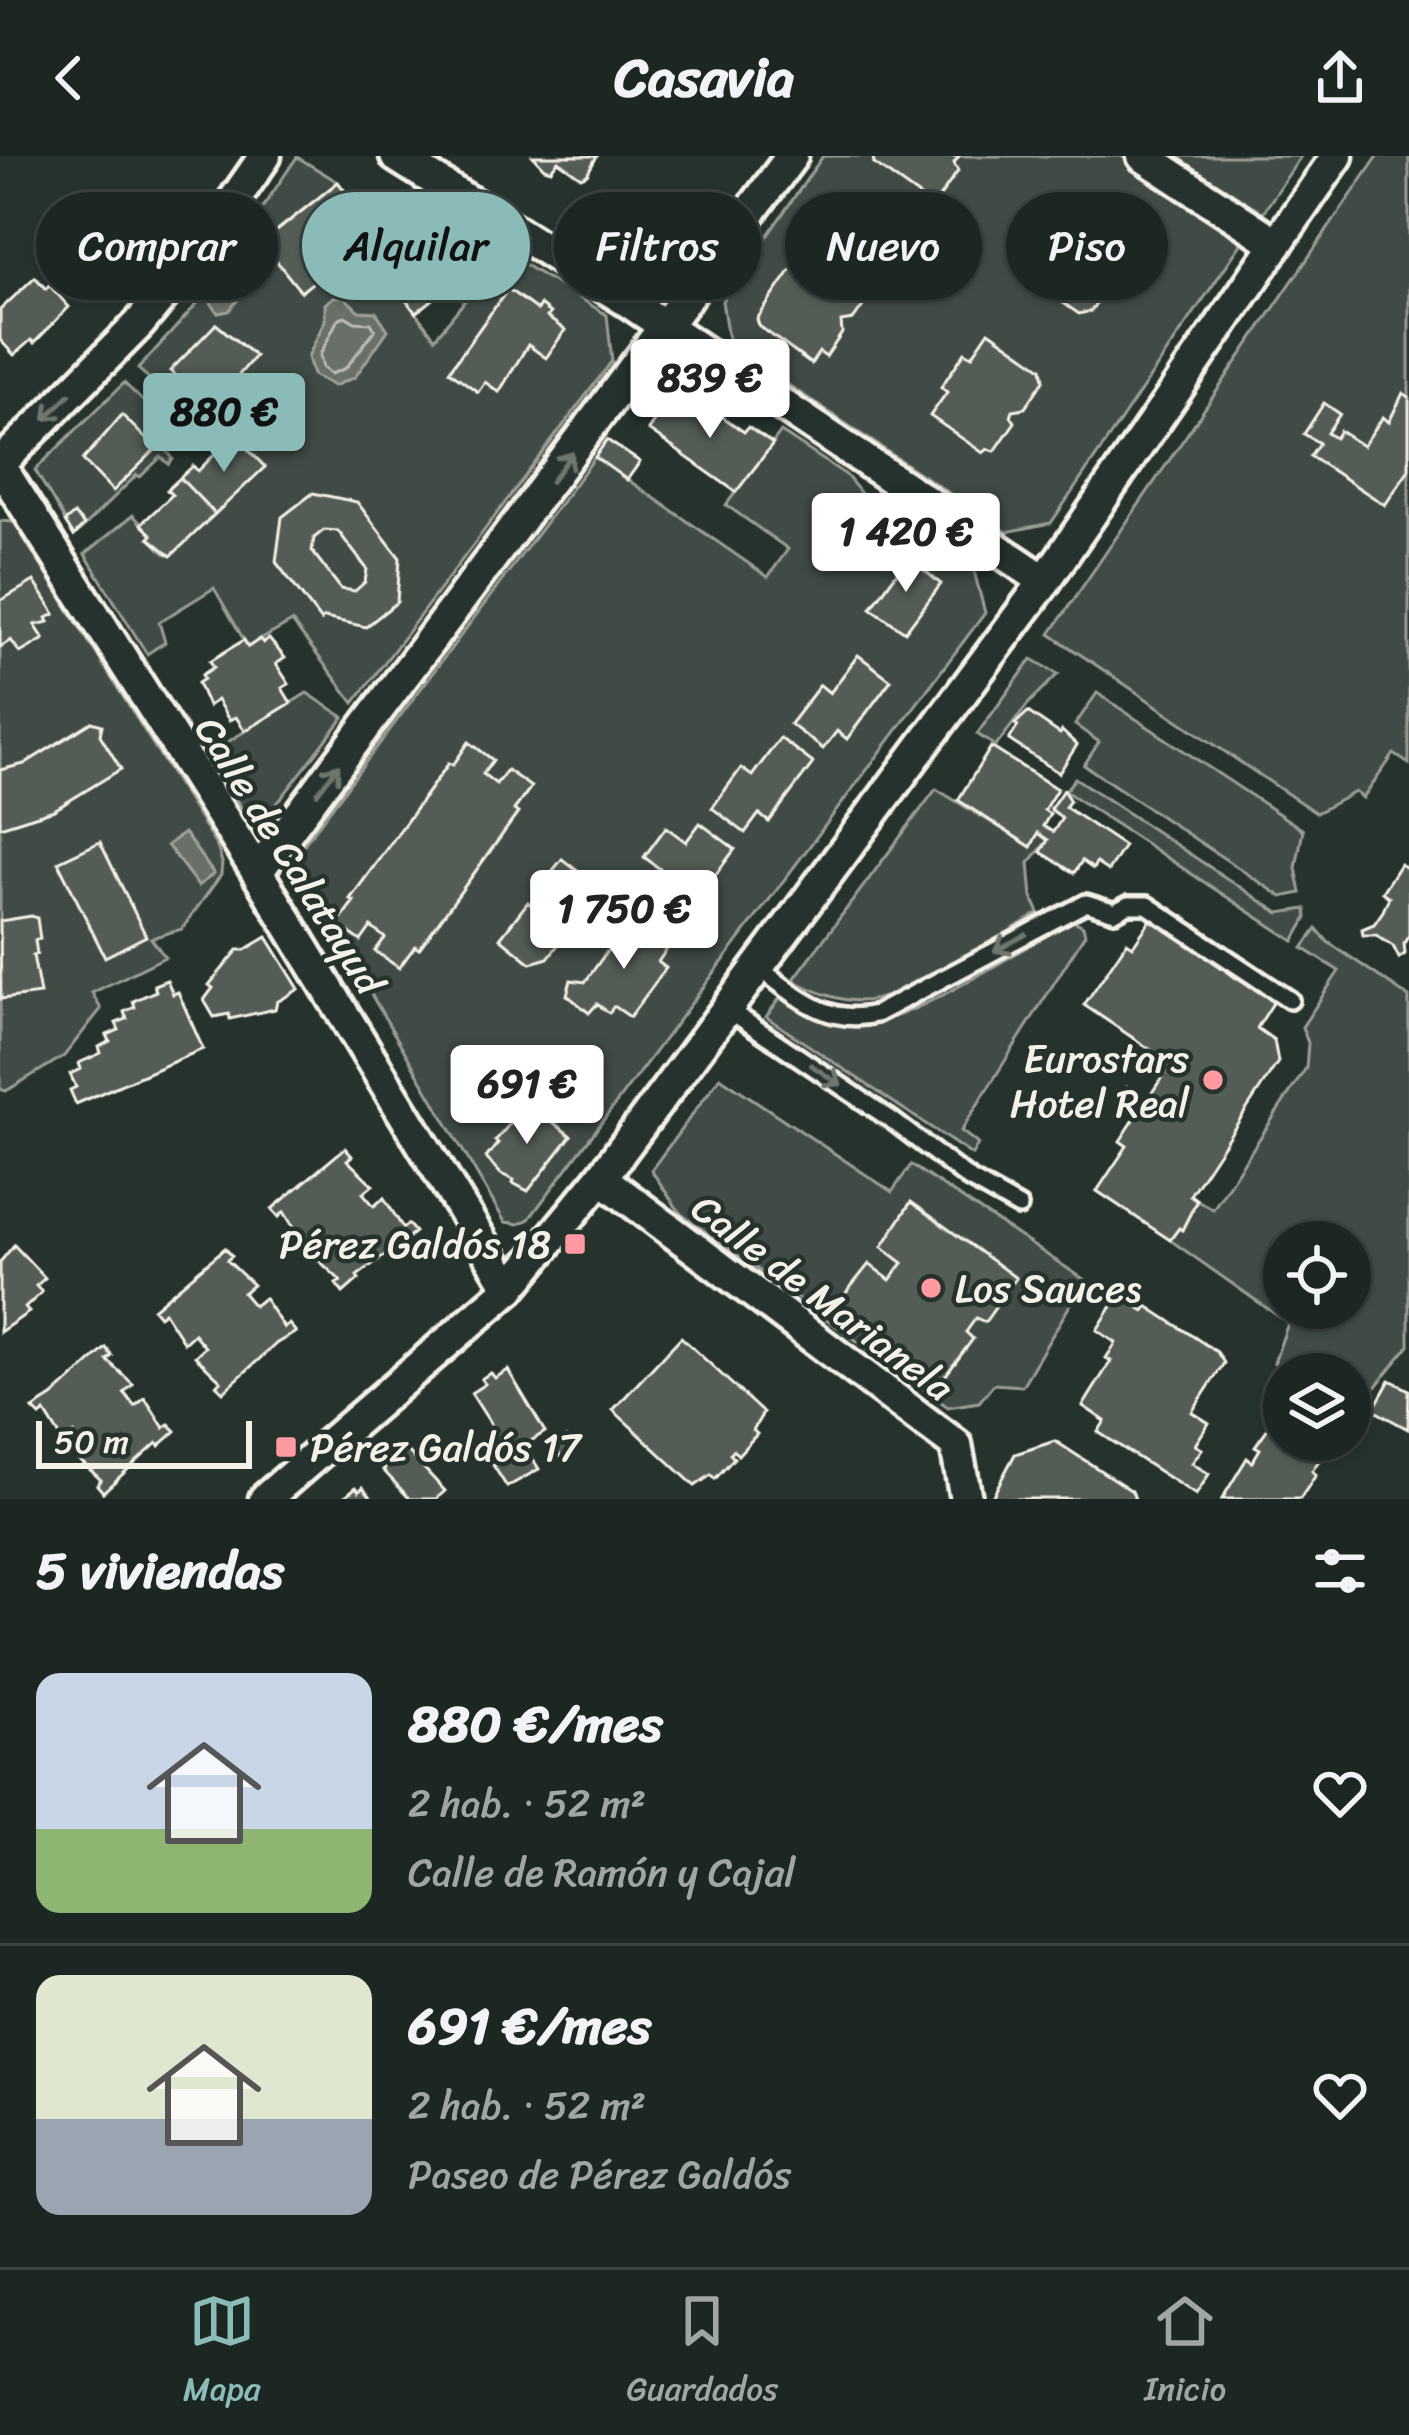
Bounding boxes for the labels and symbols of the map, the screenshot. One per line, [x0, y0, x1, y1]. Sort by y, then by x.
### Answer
pin: 839 € [626, 339, 794, 441]
pin: 880 € [140, 373, 308, 475]
one-way arrow [43, 392, 71, 421]
one-way arrow [548, 451, 574, 484]
pin: 1 420 € [795, 493, 1017, 595]
street label: Calle de Calatayud [176, 702, 405, 1011]
one-way arrow [314, 763, 340, 796]
pin: 1 750 € [513, 870, 735, 972]
one-way arrow [993, 932, 1028, 955]
place label: Eurostars Hotel Real [1010, 1024, 1190, 1138]
pin: 691 € [443, 1045, 611, 1147]
one-way arrow [808, 1063, 842, 1088]
marker: Eurostars Hotel Real [1200, 1067, 1226, 1093]
street label: Calle de Marianela [676, 1175, 970, 1420]
place label: Pérez Galdós 18 [279, 1210, 551, 1279]
marker: Pérez Galdós 18 [562, 1231, 588, 1257]
place label: Los Sauces [955, 1254, 1141, 1323]
marker: Los Sauces [918, 1275, 944, 1301]
place label: Pérez Galdós 17 [310, 1413, 584, 1482]
scale bar [36, 1415, 252, 1468]
marker: Pérez Galdós 17 [273, 1434, 299, 1460]

